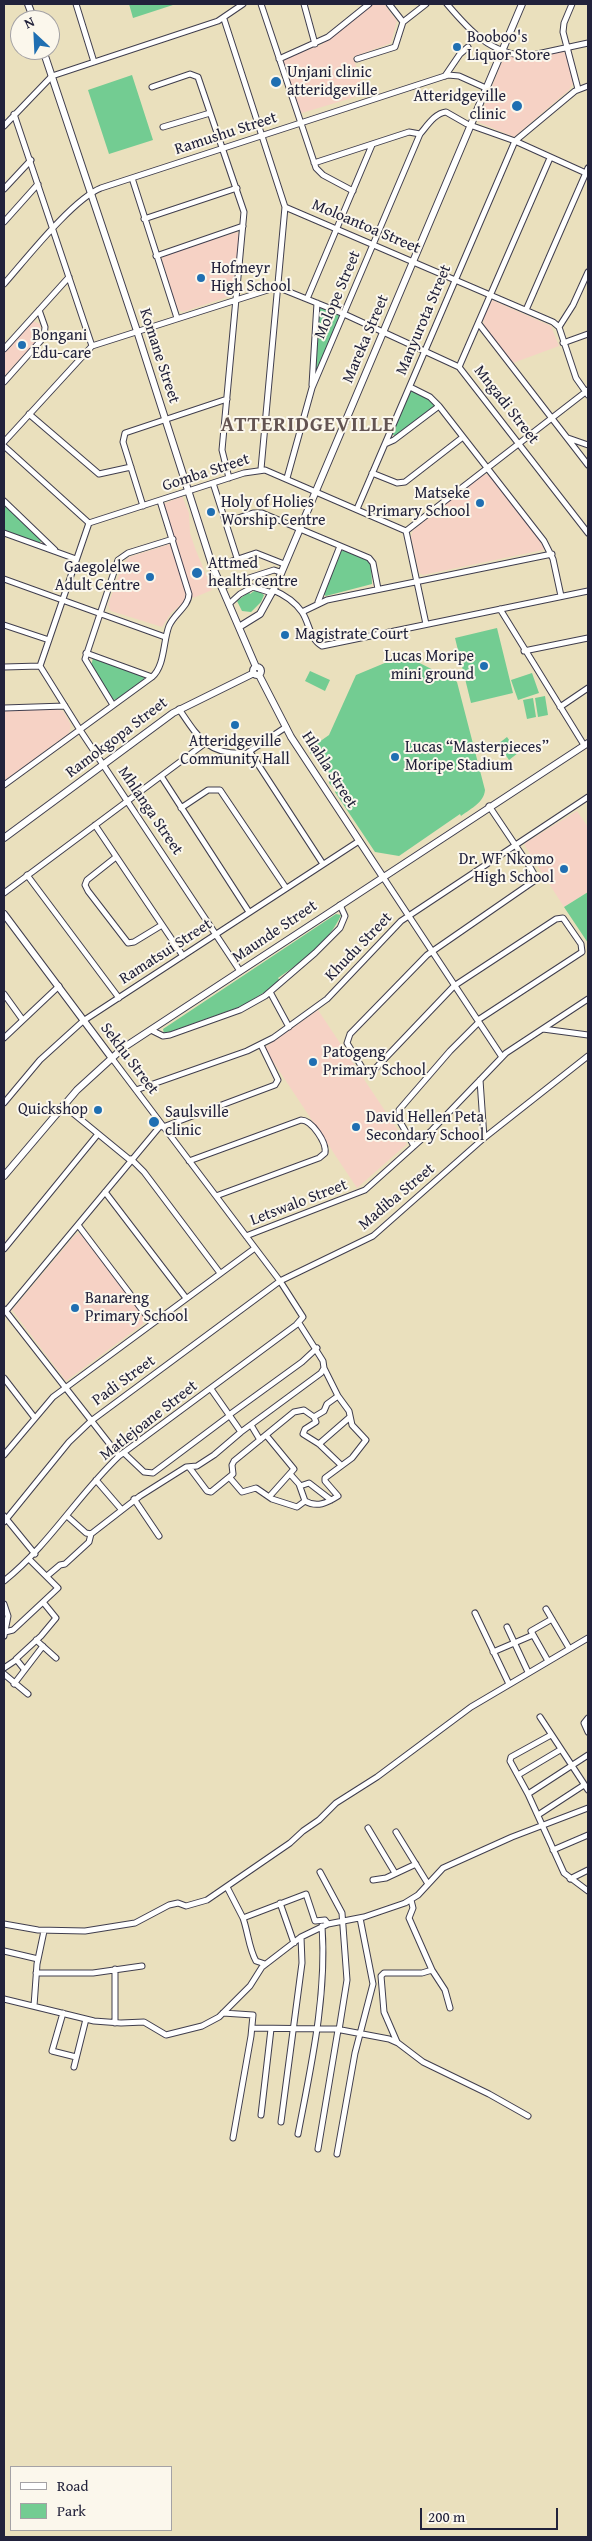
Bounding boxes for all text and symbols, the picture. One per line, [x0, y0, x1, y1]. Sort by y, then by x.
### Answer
north arrow [10, 10, 60, 60]
text: N [21, 11, 38, 33]
place label: Booboo's Liquor Store [467, 28, 550, 66]
marker: Booboo's Liquor Store [451, 41, 463, 53]
place label: Unjani clinic atteridgeville [287, 63, 377, 101]
marker: Unjani clinic atteridgeville [269, 75, 283, 89]
place label: Atteridgeville clinic [413, 87, 506, 125]
marker: Atteridgeville clinic [510, 99, 524, 113]
street label: Ramushu Street [172, 108, 280, 160]
street label: Moloantoa Street [309, 196, 423, 258]
street label: Molope Street [311, 248, 365, 342]
place label: Hofmeyr High School [211, 259, 291, 297]
street label: Manyurota Street [392, 262, 456, 378]
marker: Hofmeyr High School [195, 272, 207, 284]
street label: Mareka Street [339, 292, 393, 386]
street label: Komane Street [135, 306, 183, 406]
place label: Bongani Edu-care [32, 326, 91, 364]
marker: Bongani Edu-care [16, 339, 28, 351]
street label: Mngadi Street [469, 362, 543, 448]
district label: ATTERIDGEVILLE [219, 413, 397, 439]
street label: Gomba Street [160, 450, 252, 496]
place label: Matseke Primary School [367, 484, 470, 522]
place label: Holy of Holies Worship Centre [221, 493, 325, 531]
marker: Matseke Primary School [474, 497, 486, 509]
marker: Holy of Holies Worship Centre [205, 506, 217, 518]
place label: Attmed health centre [208, 554, 298, 592]
place label: Gaegolelwe Adult Centre [55, 558, 140, 596]
marker: Attmed health centre [190, 566, 204, 580]
marker: Gaegolelwe Adult Centre [144, 571, 156, 583]
place label: Magistrate Court [295, 625, 409, 645]
marker: Magistrate Court [279, 629, 291, 641]
place label: Lucas Moripe mini ground [385, 647, 474, 685]
marker: Lucas Moripe mini ground [478, 660, 490, 672]
street label: Ramokgopa Street [62, 693, 172, 783]
marker: Atteridgeville Community Hall [229, 719, 241, 731]
street label: Hlahla Street [297, 728, 361, 812]
place label: Atteridgeville Community Hall [180, 732, 290, 770]
place label: Lucas “Masterpieces” Moripe Stadium [405, 738, 549, 776]
marker: Lucas “Masterpieces” Moripe Stadium [389, 751, 401, 763]
street label: Mhlanga Street [113, 763, 187, 859]
place label: Dr. WF Nkomo High School [459, 850, 554, 888]
marker: Dr. WF Nkomo High School [558, 863, 570, 875]
street label: Maunde Street [229, 897, 321, 967]
street label: Khudu Street [321, 909, 397, 985]
street label: Ramatsui Street [116, 915, 216, 989]
street label: Sekhu Street [96, 1019, 162, 1099]
place label: Patogeng Primary School [323, 1043, 426, 1081]
marker: Patogeng Primary School [307, 1056, 319, 1068]
place label: Quickshop [18, 1100, 88, 1120]
place label: Saulsville clinic [165, 1103, 229, 1141]
marker: Quickshop [92, 1104, 104, 1116]
place label: David Hellen Peta Secondary School [366, 1108, 484, 1146]
marker: Saulsville clinic [147, 1115, 161, 1129]
marker: David Hellen Peta Secondary School [350, 1121, 362, 1133]
street label: Madiba Street [355, 1160, 439, 1234]
street label: Letswalo Street [248, 1176, 350, 1230]
place label: Banareng Primary School [85, 1289, 188, 1327]
marker: Banareng Primary School [69, 1302, 81, 1314]
street label: Padi Street [89, 1352, 159, 1410]
street label: Matlejoane Street [96, 1377, 202, 1465]
legend [10, 2466, 172, 2531]
text: Road [57, 2475, 88, 2496]
scale bar [422, 2498, 560, 2530]
text: Park [57, 2500, 86, 2521]
text: 200 m [428, 2506, 465, 2527]

